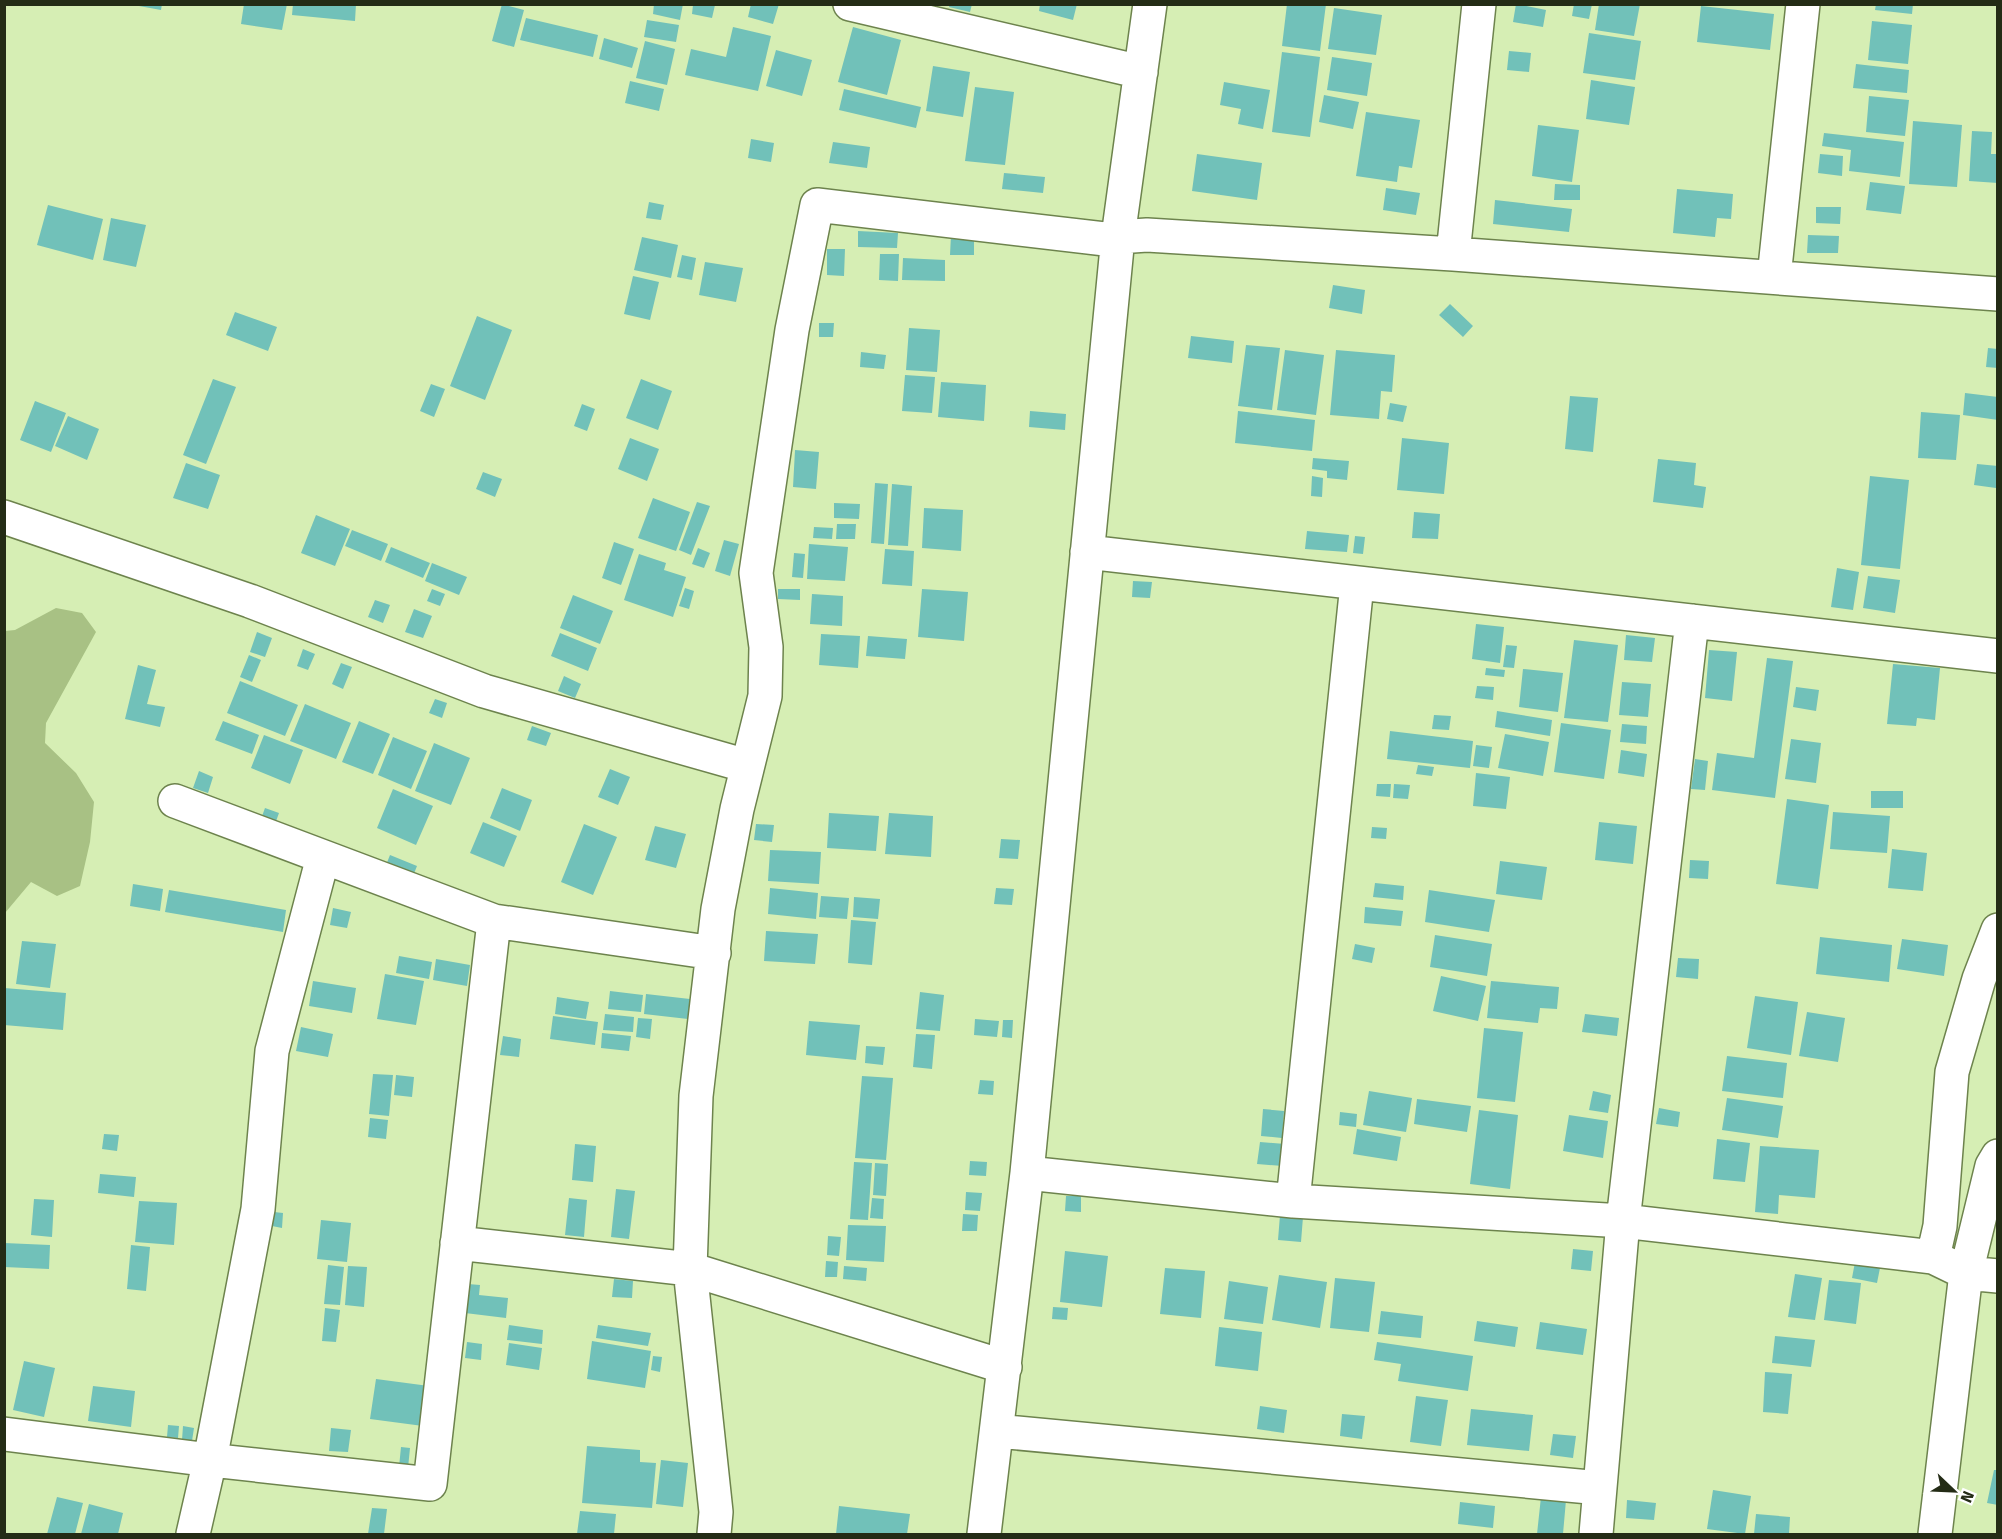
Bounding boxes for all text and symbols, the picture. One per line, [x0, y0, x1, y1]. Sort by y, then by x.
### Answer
north arrow [1924, 1461, 1984, 1521]
text: N [1957, 1488, 1978, 1505]

